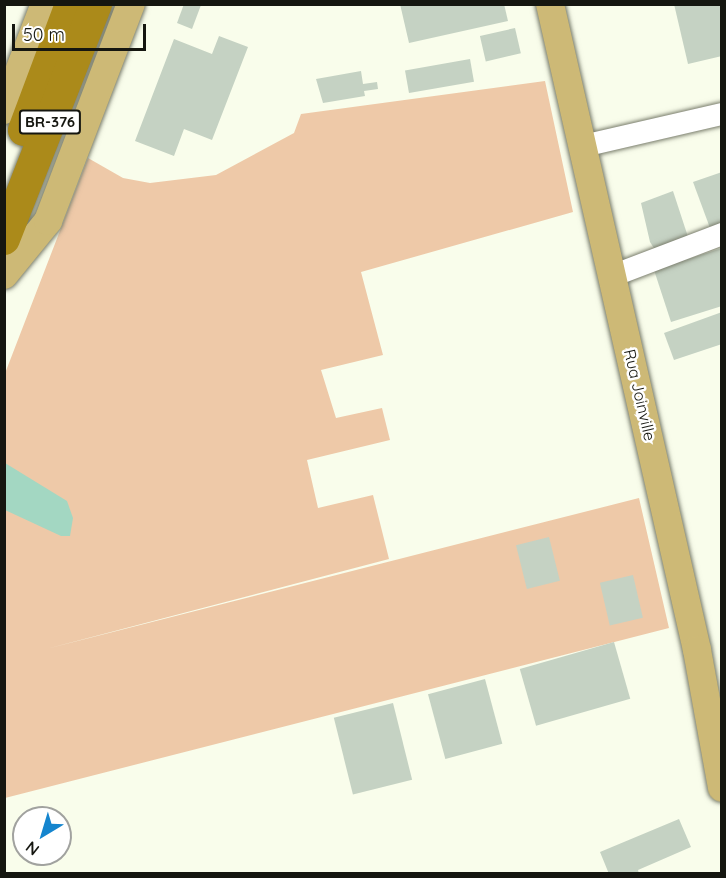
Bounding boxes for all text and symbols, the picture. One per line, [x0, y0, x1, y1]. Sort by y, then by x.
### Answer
scale bar [15, 12, 148, 50]
text: 50 m [23, 23, 65, 46]
road number: BR-376 [19, 110, 82, 134]
street label: Rua Joinville [620, 347, 660, 443]
north arrow [12, 806, 72, 866]
text: N [21, 837, 43, 860]

